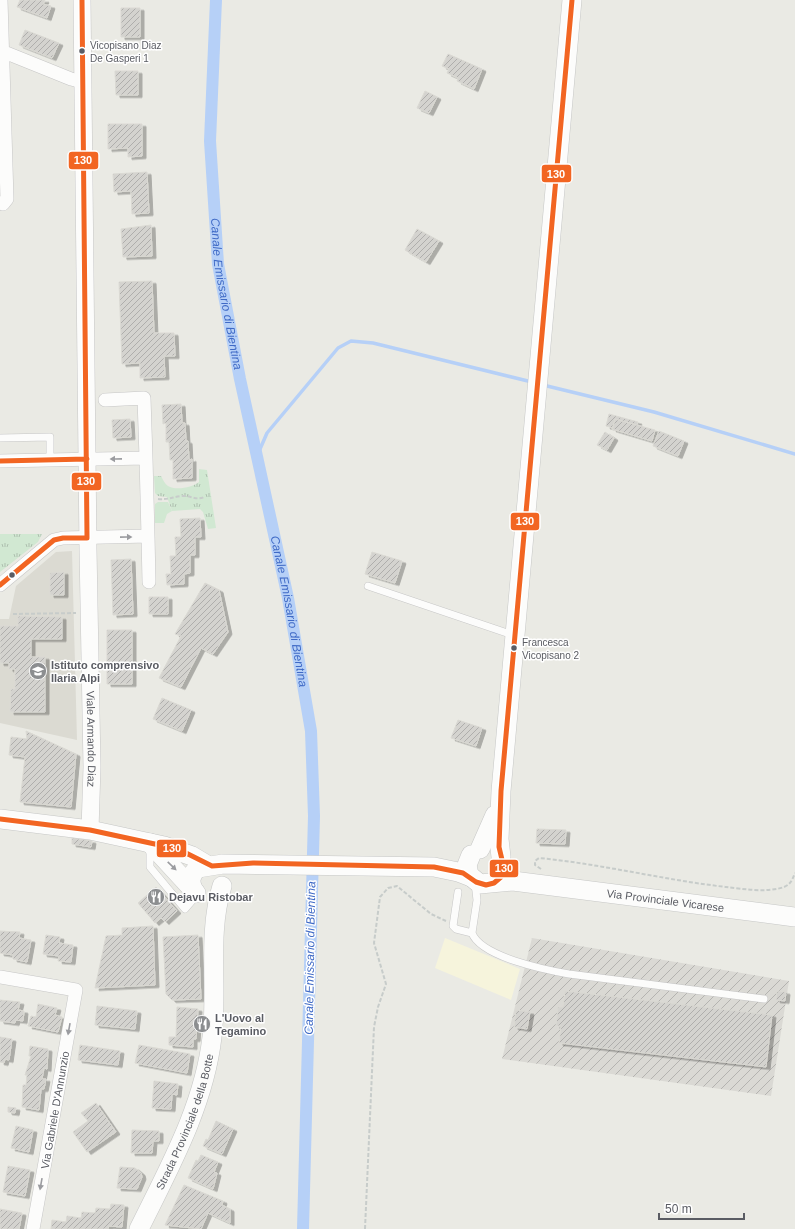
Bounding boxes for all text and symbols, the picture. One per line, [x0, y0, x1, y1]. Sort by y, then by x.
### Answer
place label: Vicopisano Diaz De Gasperi 1 [90, 40, 162, 64]
marker: Vicopisano Diaz De Gasperi 1 [77, 46, 87, 56]
line badge: 130 [68, 151, 99, 170]
text: 130 [74, 154, 92, 166]
line badge: 130 [541, 164, 572, 183]
text: 130 [547, 168, 565, 180]
water label: Canale Emissario di Bientina [208, 217, 245, 371]
one-way arrow [109, 456, 122, 462]
line badge: 130 [71, 472, 102, 491]
text: 130 [77, 475, 95, 487]
line badge: 130 [510, 512, 540, 531]
text: 130 [516, 515, 534, 527]
one-way arrow [120, 534, 133, 540]
water label: Canale Emissario di Bientina [268, 534, 310, 688]
unlabelled marker [7, 570, 17, 580]
place label: Francesca Vicopisano 2 [522, 637, 580, 661]
marker: Francesca Vicopisano 2 [509, 643, 519, 653]
place label: Istituto comprensivo Ilaria Alpi [51, 659, 159, 684]
school or university icon: Istituto comprensivo Ilaria Alpi [28, 661, 48, 681]
street label: Viale Armando Diaz [85, 691, 98, 787]
line badge: 130 [156, 839, 187, 858]
text: 130 [163, 842, 181, 854]
line badge: 130 [489, 859, 519, 878]
one-way arrow [167, 861, 177, 871]
text: 130 [495, 862, 513, 874]
water label: Canale Emissario di Bientina [302, 881, 318, 1035]
restaurant icon: Dejavu Ristobar [146, 887, 166, 907]
street label: Via Provinciale Vicarese [606, 887, 725, 914]
place label: Dejavu Ristobar [169, 891, 253, 903]
place label: L'Uovo al Tegamino [215, 1012, 266, 1037]
restaurant icon: L'Uovo al Tegamino [192, 1014, 212, 1034]
one-way arrow [66, 1022, 72, 1035]
street label: Via Gabriele D'Annunzio [39, 1050, 71, 1170]
street label: Strada Provinciale della Botte [154, 1053, 215, 1192]
one-way arrow [38, 1178, 44, 1190]
scale bar [659, 1195, 744, 1221]
text: 50 m [665, 1202, 692, 1216]

